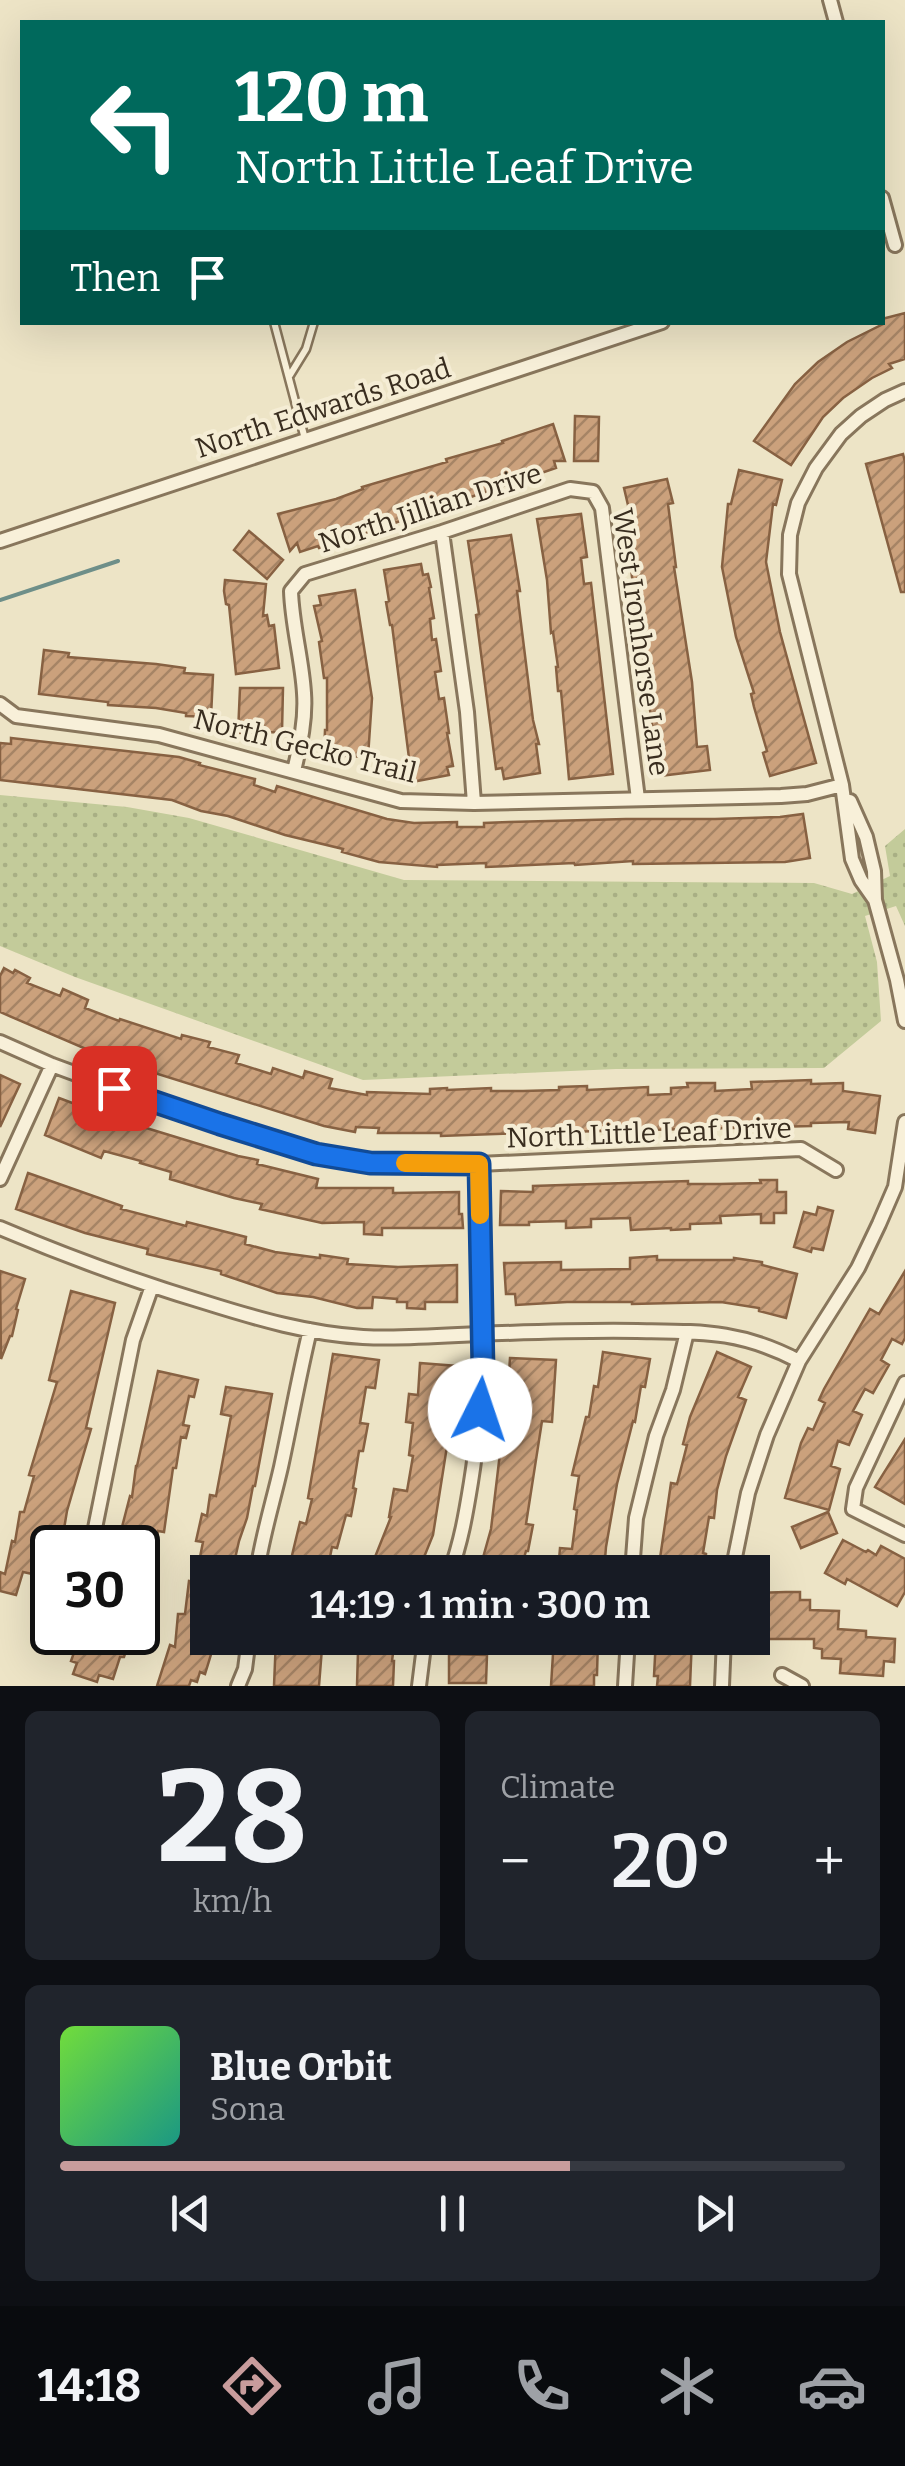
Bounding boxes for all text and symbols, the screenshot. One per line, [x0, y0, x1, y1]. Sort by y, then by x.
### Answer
text: 120 m [235, 56, 428, 140]
icon: left [70, 60, 200, 190]
text: North Little Leaf Drive [235, 141, 694, 195]
icon: arrive [180, 250, 235, 305]
text: Then [70, 255, 160, 301]
street label: North Edwards Road [191, 351, 455, 465]
street label: North Jillian Drive [314, 456, 546, 560]
street label: West Ironhorse Lane [606, 506, 676, 778]
street label: North Gecko Trail [190, 702, 420, 790]
pin [72, 1046, 157, 1131]
icon: arrive [87, 1061, 142, 1116]
street label: North Little Leaf Drive [506, 1112, 792, 1154]
position arrow [428, 1358, 532, 1462]
speed limit sign: 30 [30, 1525, 160, 1655]
text: 14:19 · 1 min · 300 m [310, 1582, 650, 1628]
text: 28 [157, 1739, 308, 1895]
text: Climate [500, 1768, 615, 1806]
text: 20° [611, 1817, 733, 1907]
text: − [500, 1829, 530, 1895]
text: + [814, 1829, 845, 1895]
text: km/h [193, 1882, 272, 1920]
text: Blue Orbit [210, 2044, 392, 2090]
text: Sona [210, 2090, 285, 2128]
icon: previous [163, 2186, 218, 2241]
icon: pause [425, 2186, 480, 2241]
icon: next [687, 2186, 742, 2241]
icon: directions [217, 2351, 287, 2421]
icon: music [362, 2351, 432, 2421]
icon: phone [507, 2351, 577, 2421]
icon: climate [652, 2351, 722, 2421]
icon: car [797, 2351, 867, 2421]
text: 14:18 [38, 2359, 141, 2413]

